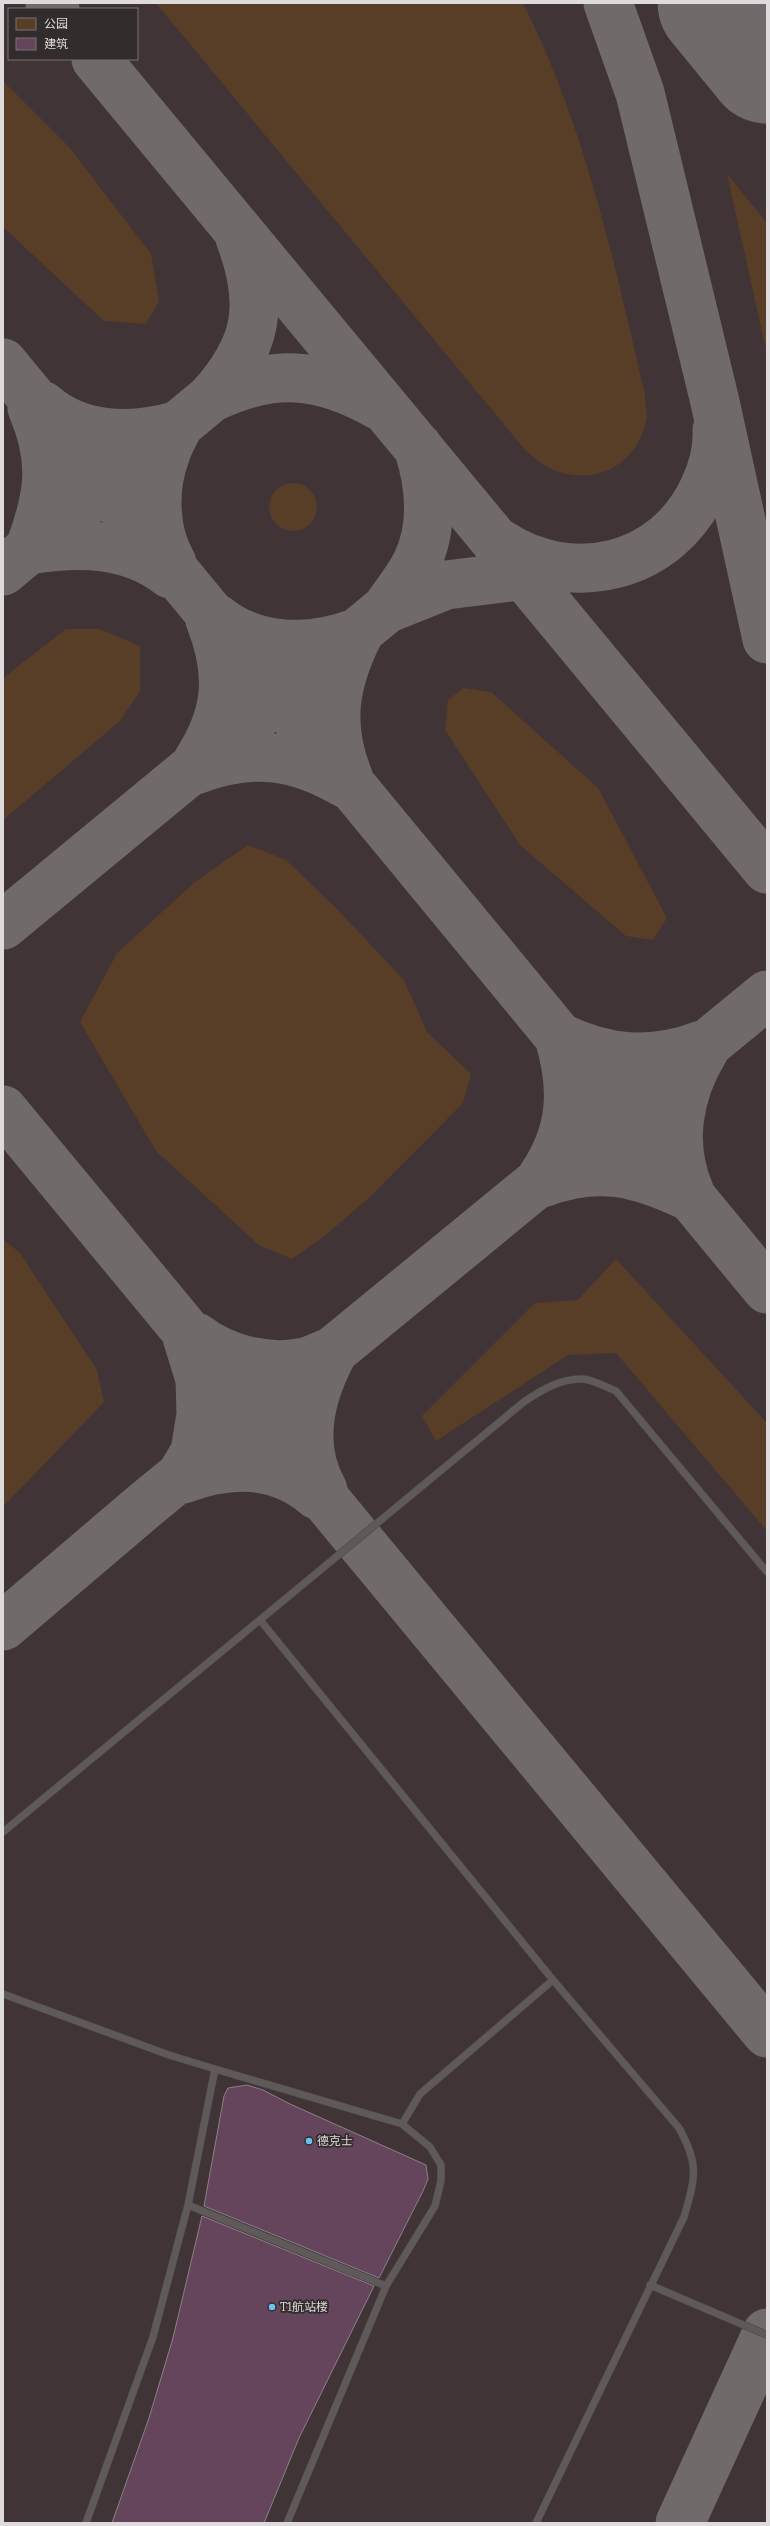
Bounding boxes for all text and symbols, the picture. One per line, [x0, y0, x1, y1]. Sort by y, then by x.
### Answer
legend [8, 8, 138, 60]
text: 公园 [44, 17, 68, 31]
text: 建筑 [44, 37, 68, 51]
place label: 德克士 [317, 2134, 353, 2148]
marker: 德克士 [304, 2136, 314, 2146]
place label: T1航站楼 [280, 2300, 328, 2314]
marker: T1航站楼 [267, 2302, 277, 2312]

